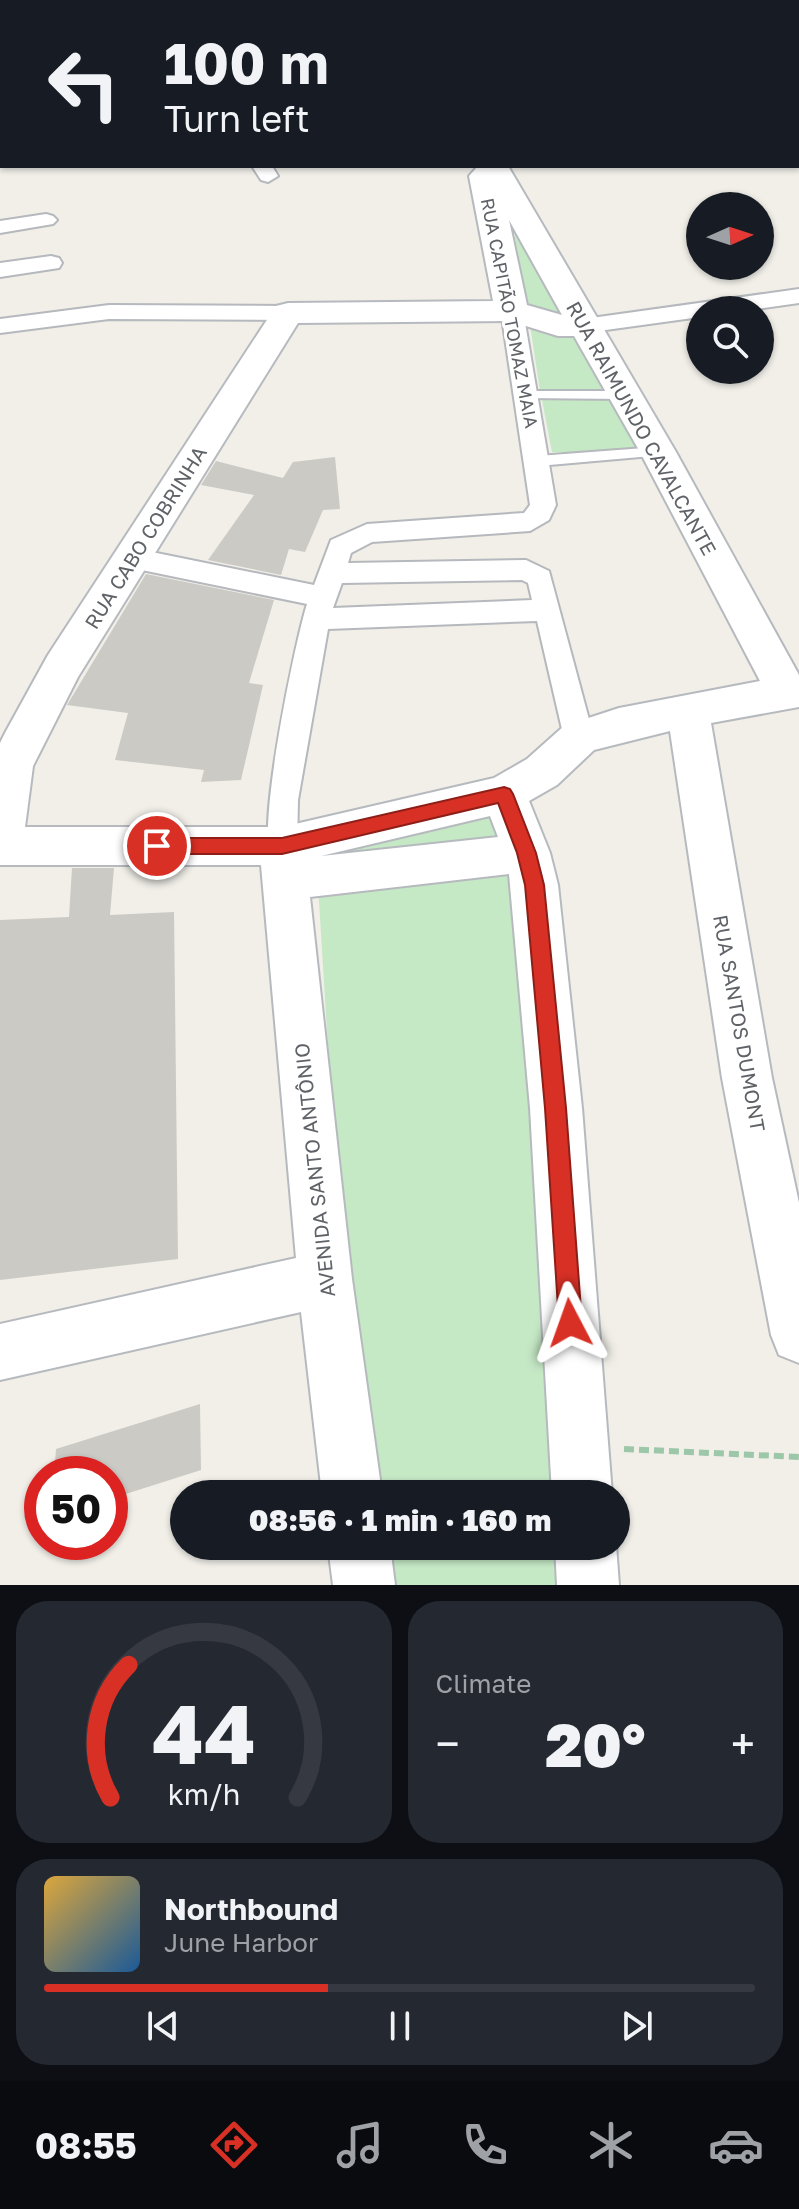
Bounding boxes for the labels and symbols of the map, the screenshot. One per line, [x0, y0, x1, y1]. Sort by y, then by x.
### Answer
north arrow [686, 192, 774, 280]
street label: RUA CAPITÃO TOMAZ MAIA [477, 196, 543, 430]
street label: RUA RAIMUNDO CAVALCANTE [562, 297, 722, 559]
street label: RUA CABO COBRINHA [79, 441, 211, 633]
pin [123, 812, 191, 880]
street label: RUA SANTOS DUMONT [709, 913, 771, 1133]
street label: AVENIDA SANTO ANTÔNIO [289, 1042, 339, 1298]
position arrow [528, 1281, 612, 1365]
speed limit sign: 50 [24, 1456, 128, 1560]

